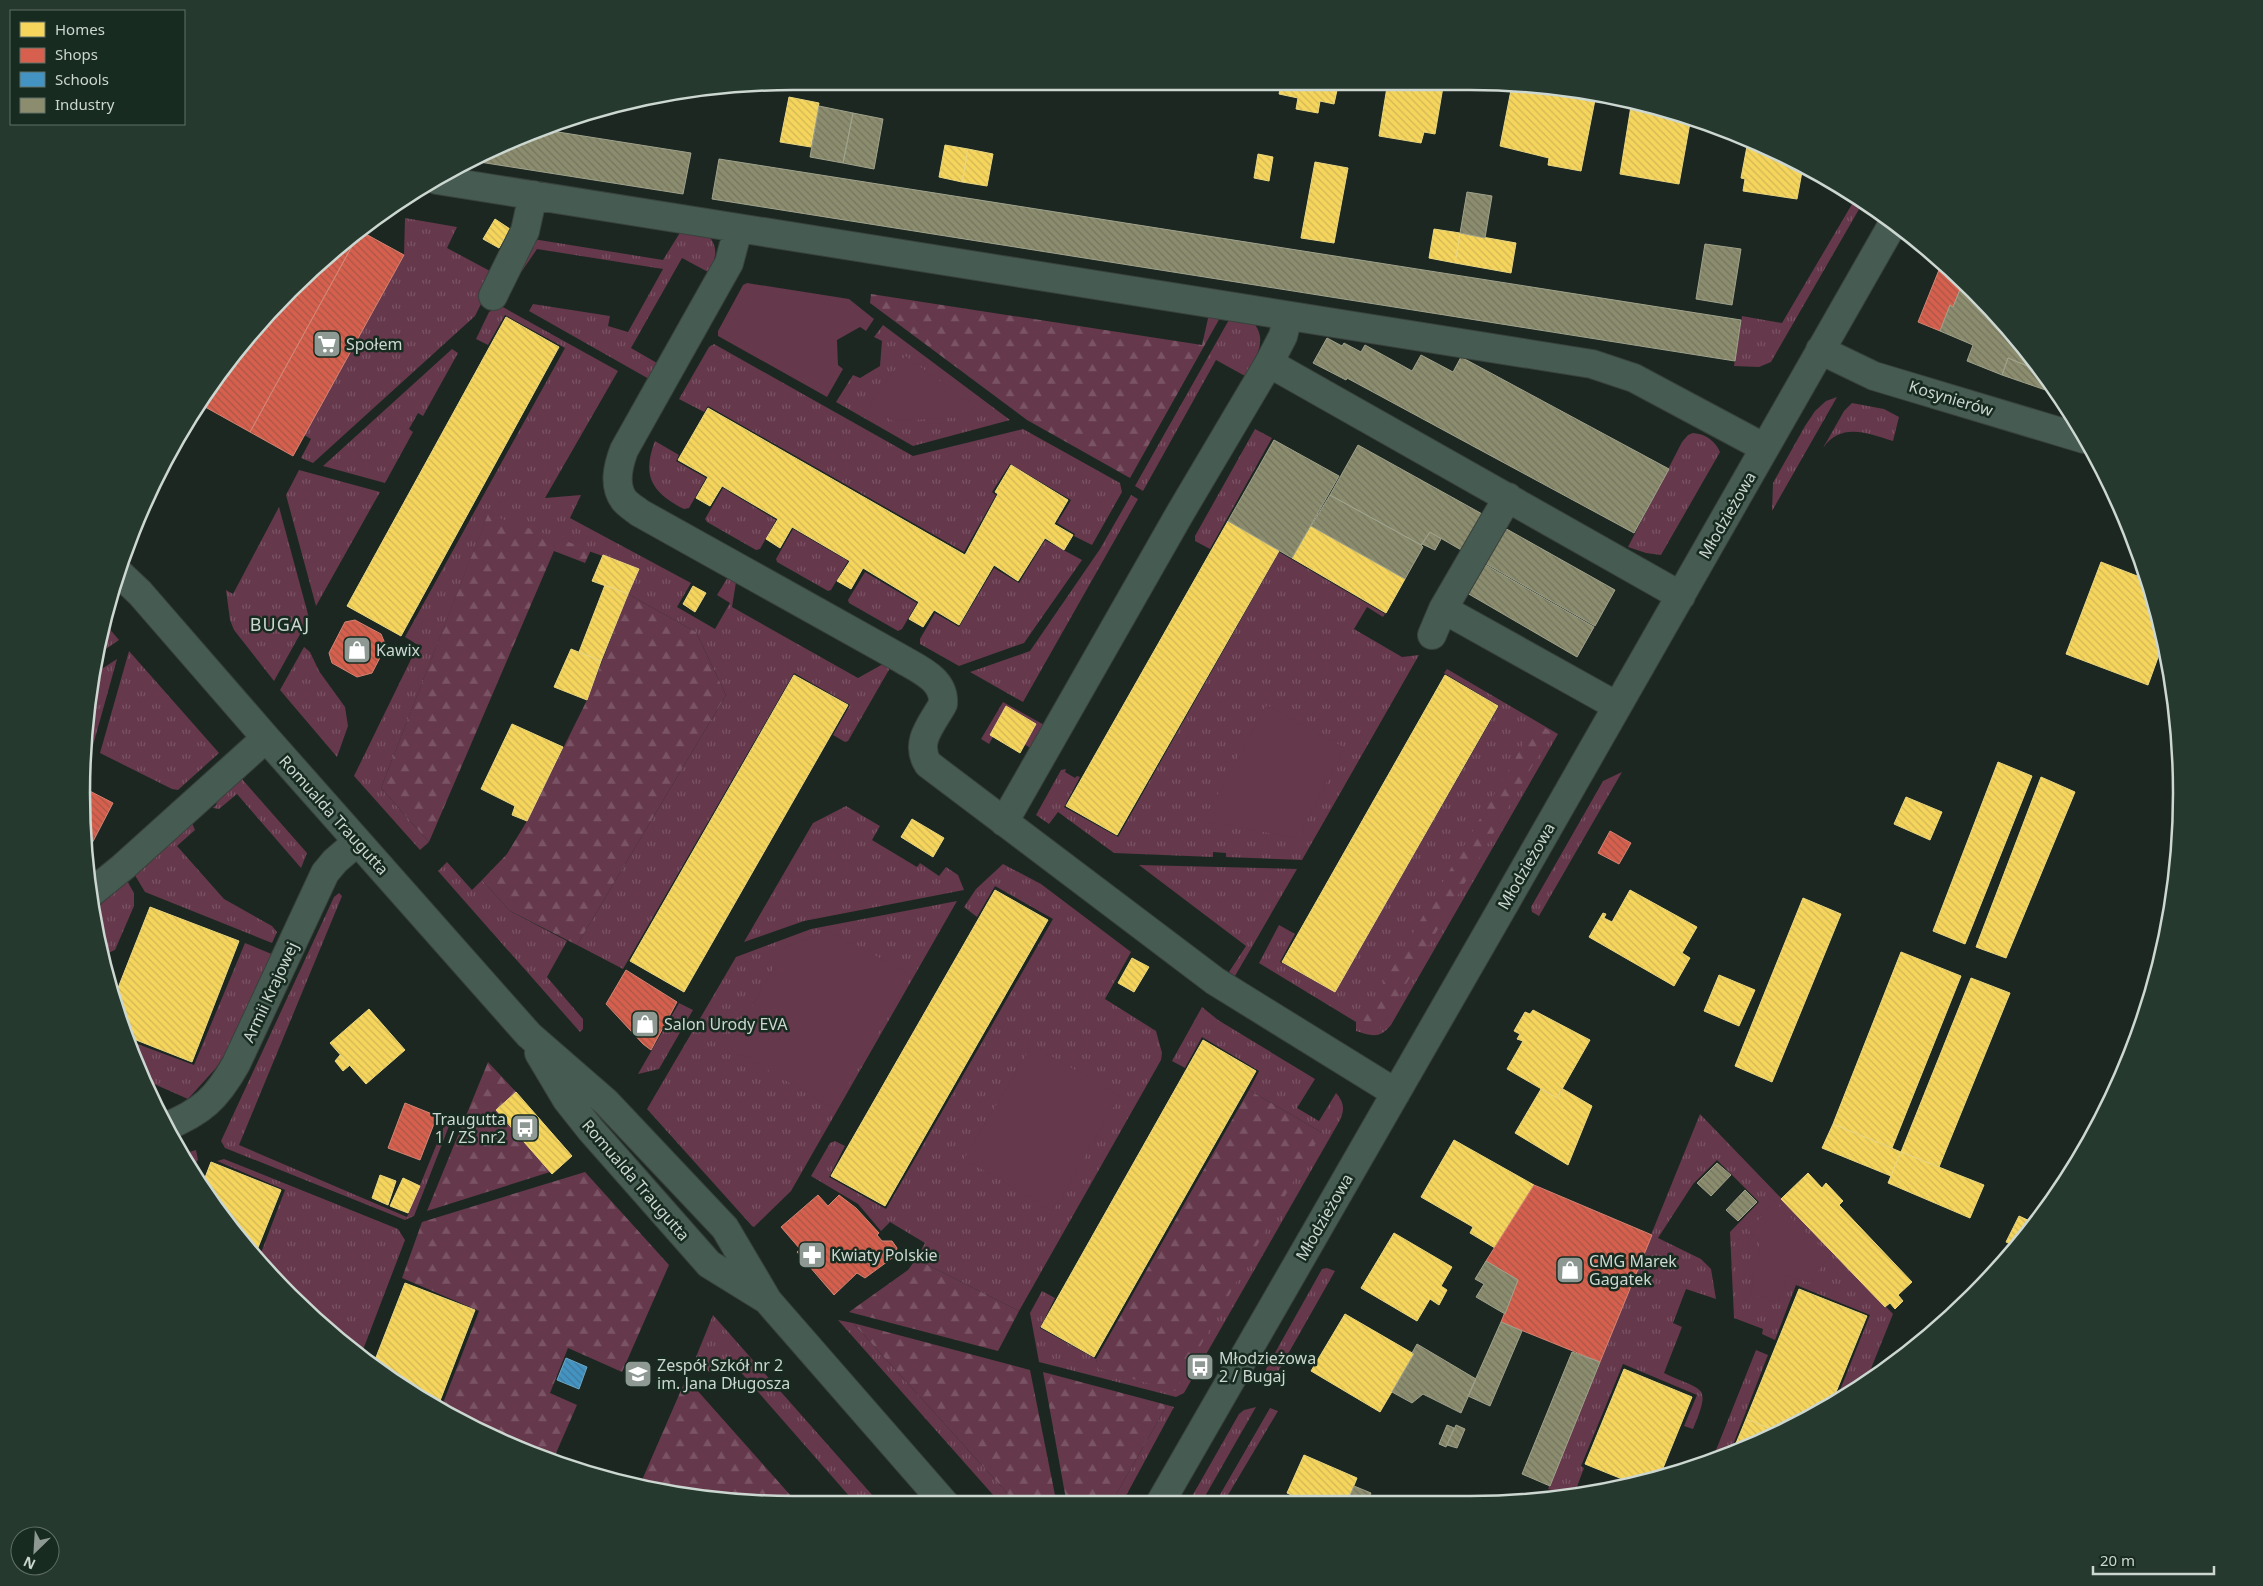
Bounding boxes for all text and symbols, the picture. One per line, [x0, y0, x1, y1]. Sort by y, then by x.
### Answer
legend [10, 10, 185, 125]
text: Homes [55, 19, 105, 39]
text: Shops [55, 44, 98, 64]
text: Schools [55, 69, 109, 89]
text: Industry [55, 94, 115, 114]
supermarket icon: Społem [312, 329, 342, 359]
place label: Społem [346, 333, 402, 355]
street label: Kosynierów [1906, 375, 1996, 421]
street label: Młodzieżowa [1693, 467, 1761, 563]
district label: BUGAJ [250, 612, 310, 636]
shop icon: Kawix [342, 635, 372, 665]
place label: Kawix [376, 639, 421, 661]
street label: Romualda Traugutta [274, 750, 394, 880]
street label: Młodzieżowa [1492, 818, 1560, 914]
street label: Armii Krajowej [237, 938, 303, 1046]
shop icon: Salon Urody EVA [630, 1009, 660, 1039]
place label: Salon Urody EVA [664, 1013, 788, 1035]
place label: Traugutta 1 / ZS nr2 [432, 1108, 506, 1148]
bus stop icon: Traugutta 1 / ZS nr2 [510, 1113, 540, 1143]
street label: Romualda Traugutta [577, 1115, 695, 1245]
street label: Młodzieżowa [1290, 1169, 1358, 1265]
pharmacy icon: Kwiaty Polskie [797, 1240, 827, 1270]
place label: Kwiaty Polskie [831, 1244, 938, 1266]
place label: CMG Marek Gagatek [1589, 1250, 1677, 1290]
shop icon: CMG Marek Gagatek [1555, 1255, 1585, 1285]
place label: Młodzieżowa 2 / Bugaj [1219, 1347, 1316, 1387]
bus stop icon: Młodzieżowa 2 / Bugaj [1185, 1352, 1215, 1382]
place label: Zespół Szkół nr 2 im. Jana Długosza [657, 1354, 790, 1394]
school or university icon: Zespół Szkół nr 2 im. Jana Długosza [623, 1359, 653, 1389]
north arrow [10, 1526, 60, 1576]
scale bar [2093, 1544, 2214, 1576]
text: 20 m [2100, 1550, 2135, 1570]
text: N [20, 1552, 38, 1574]

